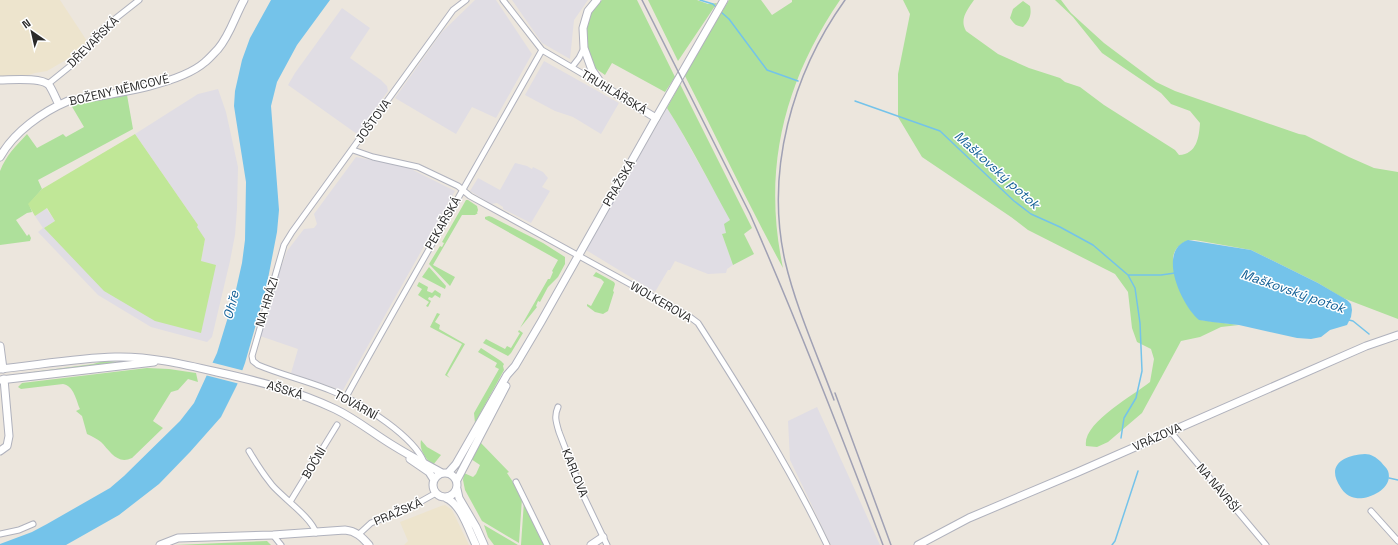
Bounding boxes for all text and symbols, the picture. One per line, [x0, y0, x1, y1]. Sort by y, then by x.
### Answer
north arrow [12, 12, 52, 52]
street label: DŘEVAŘSKÁ [64, 13, 122, 71]
text: N [19, 16, 33, 32]
street label: TRUHLÁŘSKÁ [578, 66, 650, 118]
street label: BOŽENY NĚMCOVÉ [67, 71, 171, 109]
street label: JOŠTOVA [352, 95, 395, 146]
water label: Maškovský potok [951, 127, 1045, 214]
street label: PRAŽSKÁ [599, 156, 639, 209]
street label: PEKAŘSKÁ [421, 193, 465, 252]
water label: Maškovský potok [1239, 265, 1349, 317]
street label: NA HRÁZI [252, 275, 282, 329]
street label: WOLKEROVA [627, 278, 695, 326]
water label: Ohře [219, 288, 243, 321]
street label: AŠSKÁ [265, 377, 306, 403]
street label: TOVÁRNÍ [331, 387, 381, 424]
street label: VRÁZOVA [1130, 419, 1184, 455]
street label: BOČNÍ [298, 444, 330, 482]
street label: KARLOVA [558, 446, 592, 500]
street label: NA NÁVRŠÍ [1193, 460, 1243, 516]
street label: PRAŽSKÁ [371, 494, 425, 529]

